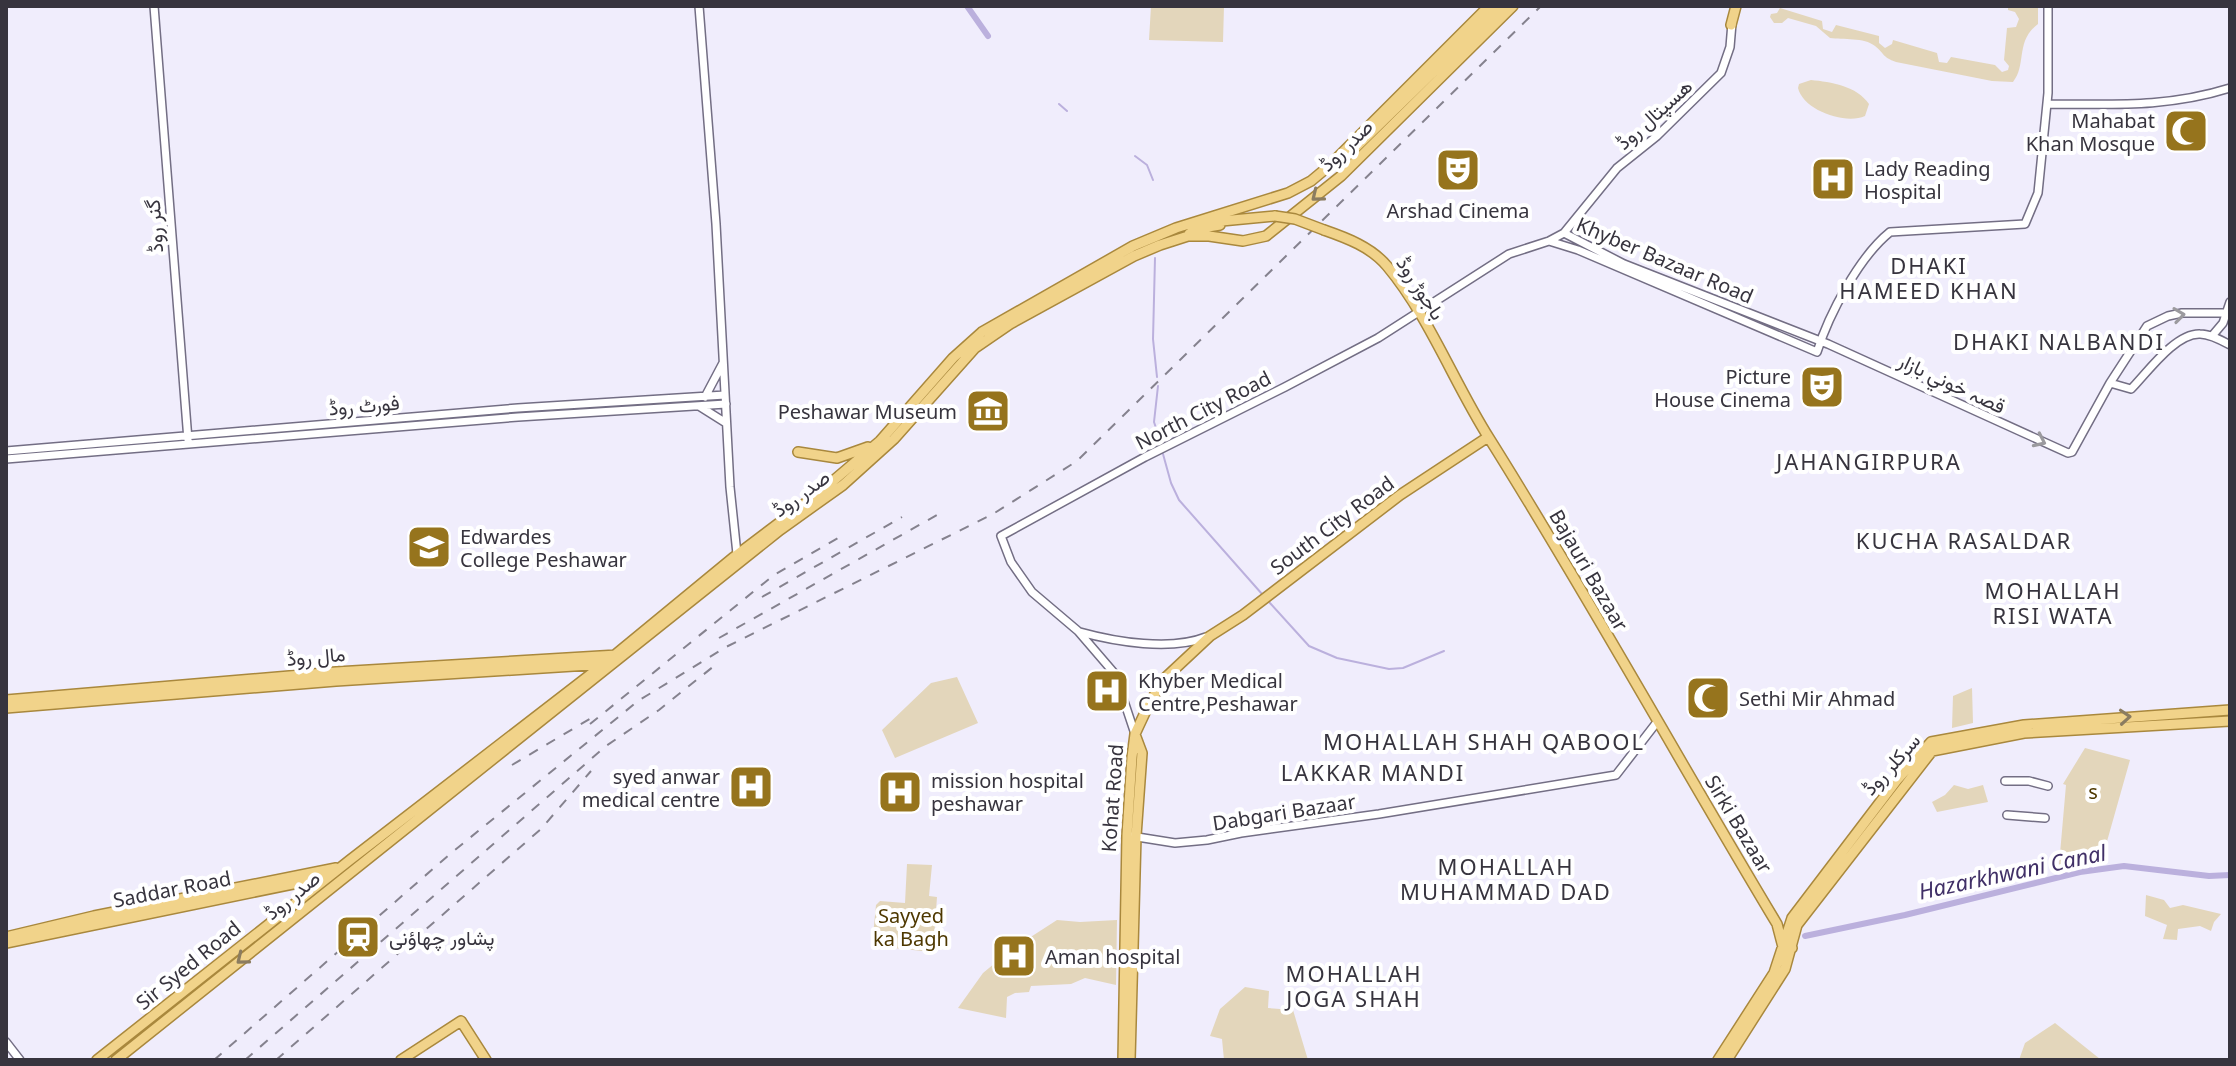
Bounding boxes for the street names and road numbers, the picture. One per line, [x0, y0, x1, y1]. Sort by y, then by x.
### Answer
street label: ھسپتال روڈ [1610, 73, 1699, 156]
street label: صدر روڈ [1313, 113, 1379, 177]
street label: گنر روڈ [139, 198, 169, 254]
street label: Khyber Bazaar Road [1572, 211, 1758, 309]
street label: باجوڑ روڈ [1390, 251, 1452, 325]
street label: قصہ خوني بازار [1892, 346, 2010, 423]
street label: North City Road [1131, 364, 1275, 456]
street label: فورٹ روڈ [327, 388, 401, 422]
street label: صدر روڈ [767, 463, 835, 523]
street label: South City Road [1264, 469, 1400, 581]
street label: Bajauri Bazaar [1543, 504, 1635, 636]
street label: مال روڈ [285, 640, 347, 672]
street label: سرکلر روڈ [1856, 727, 1926, 801]
street label: Kohat Road [1095, 743, 1129, 853]
street label: Sirki Bazaar [1699, 770, 1779, 878]
street label: Dabgari Bazaar [1210, 787, 1358, 837]
street label: Saddar Road [111, 864, 233, 914]
street label: صدر روڈ [258, 864, 326, 926]
street label: Sir Syed Road [130, 914, 246, 1016]

